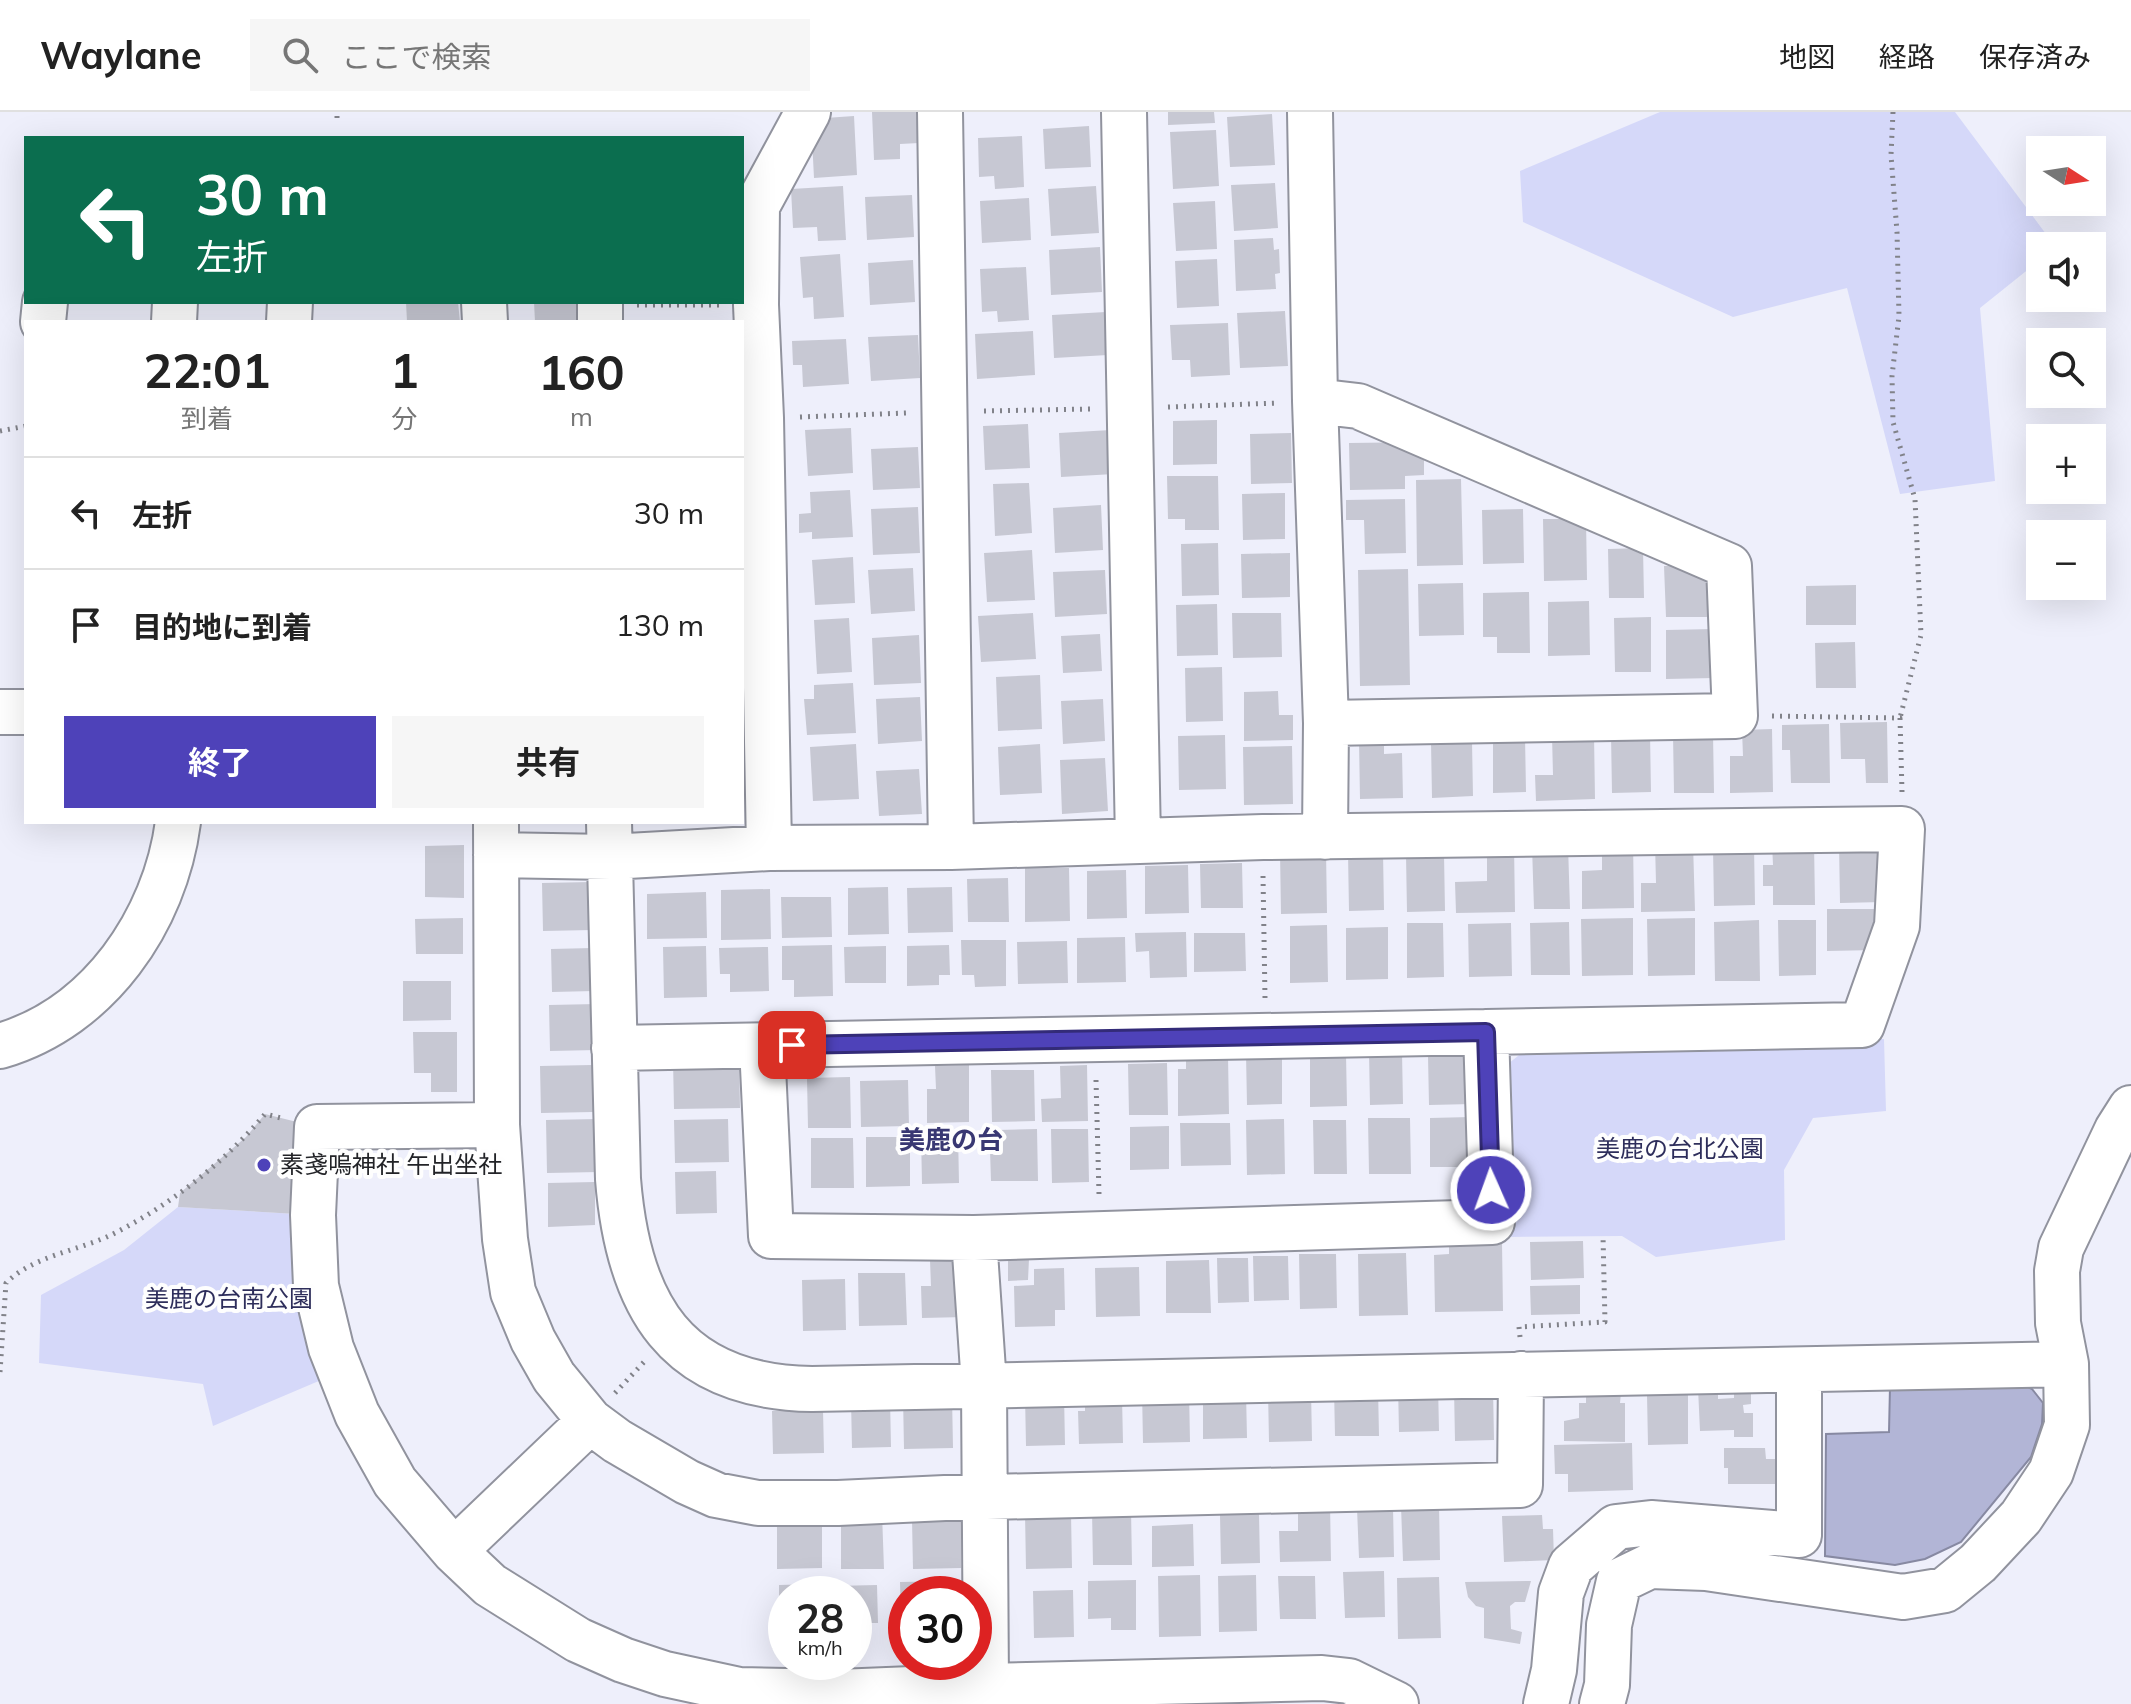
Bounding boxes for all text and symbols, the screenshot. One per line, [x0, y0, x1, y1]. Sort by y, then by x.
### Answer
search box [250, 19, 810, 91]
text: Waylane [40, 31, 202, 79]
icon: search [278, 33, 322, 77]
text: ここで検索 [342, 38, 492, 76]
text: 地図 [1779, 39, 1835, 74]
text: 経路 [1879, 39, 1935, 74]
text: 保存済み [1979, 39, 2091, 74]
north arrow [2026, 136, 2106, 216]
map controls [2026, 136, 2106, 600]
text: 30 m [196, 159, 329, 229]
icon: left [64, 168, 168, 272]
button: sound [2026, 232, 2106, 312]
text: 左折 [196, 234, 268, 279]
button: search [2026, 328, 2106, 408]
text: 22:01 [143, 340, 271, 400]
text: 1 [390, 340, 419, 400]
text: 160 [538, 342, 625, 402]
text: m [570, 400, 593, 433]
text: 到着 [181, 402, 233, 435]
text: 分 [391, 402, 417, 435]
button: + [2026, 424, 2106, 504]
icon: left [64, 491, 108, 535]
text: 30 m [634, 494, 704, 532]
text: 左折 [132, 496, 192, 534]
button: − [2026, 520, 2106, 600]
icon: arrive [64, 603, 108, 647]
text: 130 m [616, 606, 704, 644]
text: 目的地に到着 [132, 608, 312, 646]
button: 終了 [64, 716, 376, 808]
button: 共有 [392, 716, 704, 808]
pin [758, 1011, 826, 1079]
icon: arrive [770, 1023, 814, 1067]
district label: 美鹿の台 [899, 1123, 1003, 1156]
park label: 美鹿の台北公園 [1596, 1133, 1764, 1163]
position arrow [1449, 1148, 1533, 1232]
place label: 素戔嗚神社 午出坐社 [280, 1149, 502, 1179]
marker: 素戔嗚神社 午出坐社 [255, 1156, 273, 1174]
park label: 美鹿の台南公園 [145, 1283, 313, 1313]
speed limit sign: 30 [888, 1576, 992, 1680]
text: 28 [796, 1593, 844, 1643]
text: km/h [797, 1635, 843, 1660]

